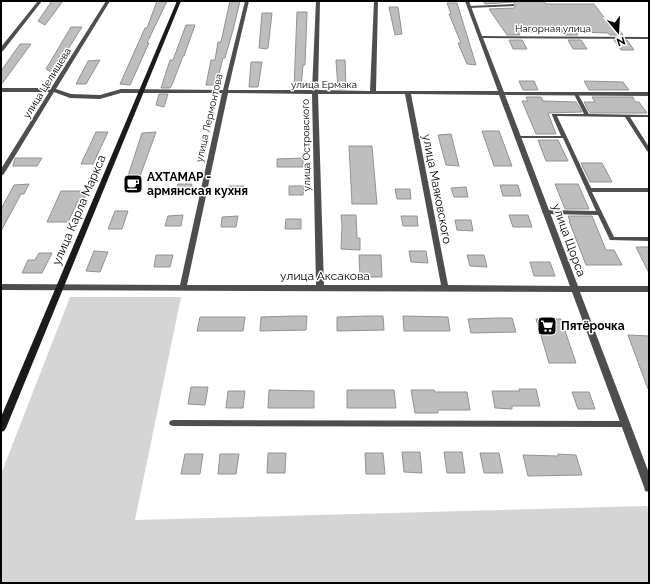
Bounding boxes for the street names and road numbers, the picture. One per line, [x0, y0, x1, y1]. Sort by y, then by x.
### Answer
street label: Нагорная улица [515, 23, 591, 34]
street label: улица Целищева [21, 46, 73, 120]
street label: улица Лермонтова [193, 73, 225, 163]
street label: улица Ермака [291, 79, 357, 90]
street label: улица Островского [300, 99, 312, 191]
street label: улица Маяковского [420, 133, 454, 245]
street label: улица Карла Маркса [49, 153, 109, 267]
street label: улица Щорса [549, 202, 589, 278]
street label: улица Аксакова [280, 269, 370, 283]

